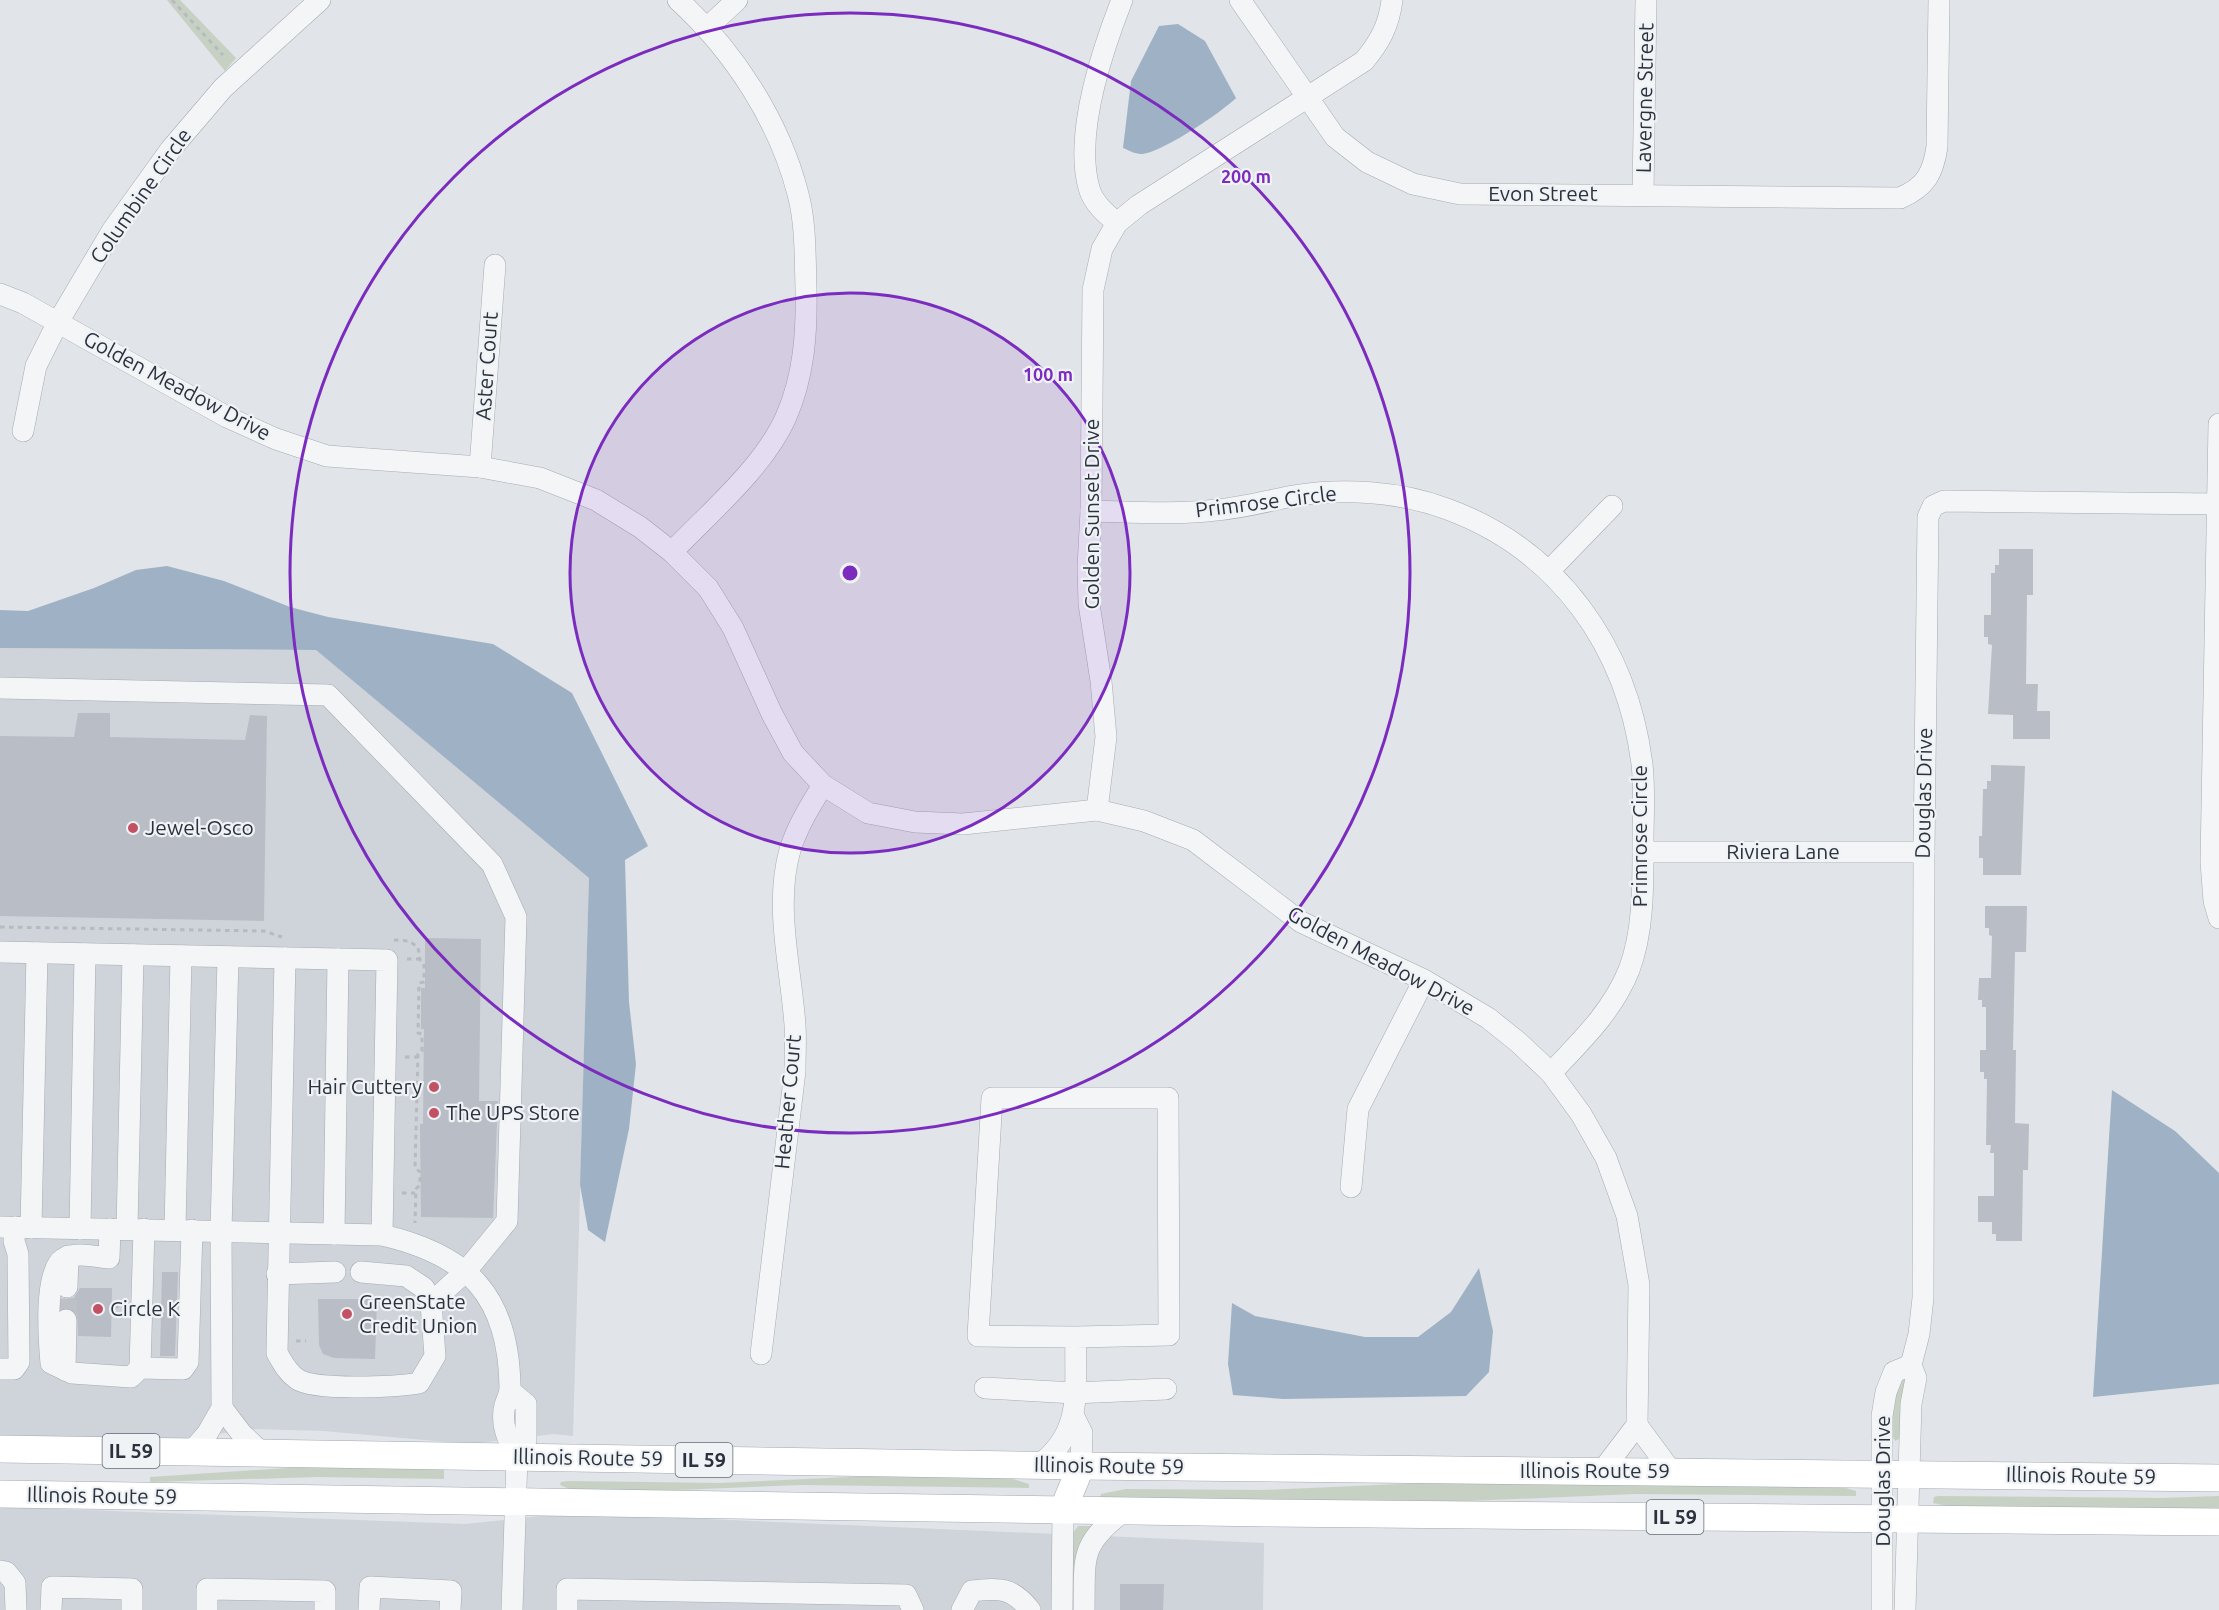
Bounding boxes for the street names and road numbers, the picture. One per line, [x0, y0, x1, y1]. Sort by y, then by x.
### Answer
street label: Lavergne Street [1631, 23, 1657, 173]
street label: Columbine Circle [85, 123, 196, 268]
street label: Evon Street [1488, 181, 1598, 205]
street label: Aster Court [470, 311, 502, 421]
street label: Golden Meadow Drive [80, 326, 275, 445]
street label: Golden Sunset Drive [1079, 419, 1103, 609]
street label: Primrose Circle [1194, 480, 1338, 522]
street label: Douglas Drive [1910, 727, 1936, 859]
street label: Primrose Circle [1627, 765, 1651, 907]
street label: Riviera Lane [1726, 839, 1840, 863]
street label: Golden Meadow Drive [1284, 901, 1479, 1020]
street label: Heather Court [769, 1034, 805, 1170]
street label: Douglas Drive [1870, 1415, 1894, 1547]
road number: IL 59 [102, 1434, 160, 1468]
road number: IL 59 [676, 1443, 732, 1477]
street label: Illinois Route 59 [513, 1444, 663, 1470]
street label: Illinois Route 59 [1034, 1452, 1184, 1478]
street label: Illinois Route 59 [1520, 1458, 1670, 1482]
street label: Illinois Route 59 [2006, 1462, 2156, 1488]
street label: Illinois Route 59 [27, 1482, 177, 1508]
road number: IL 59 [1646, 1500, 1704, 1534]

